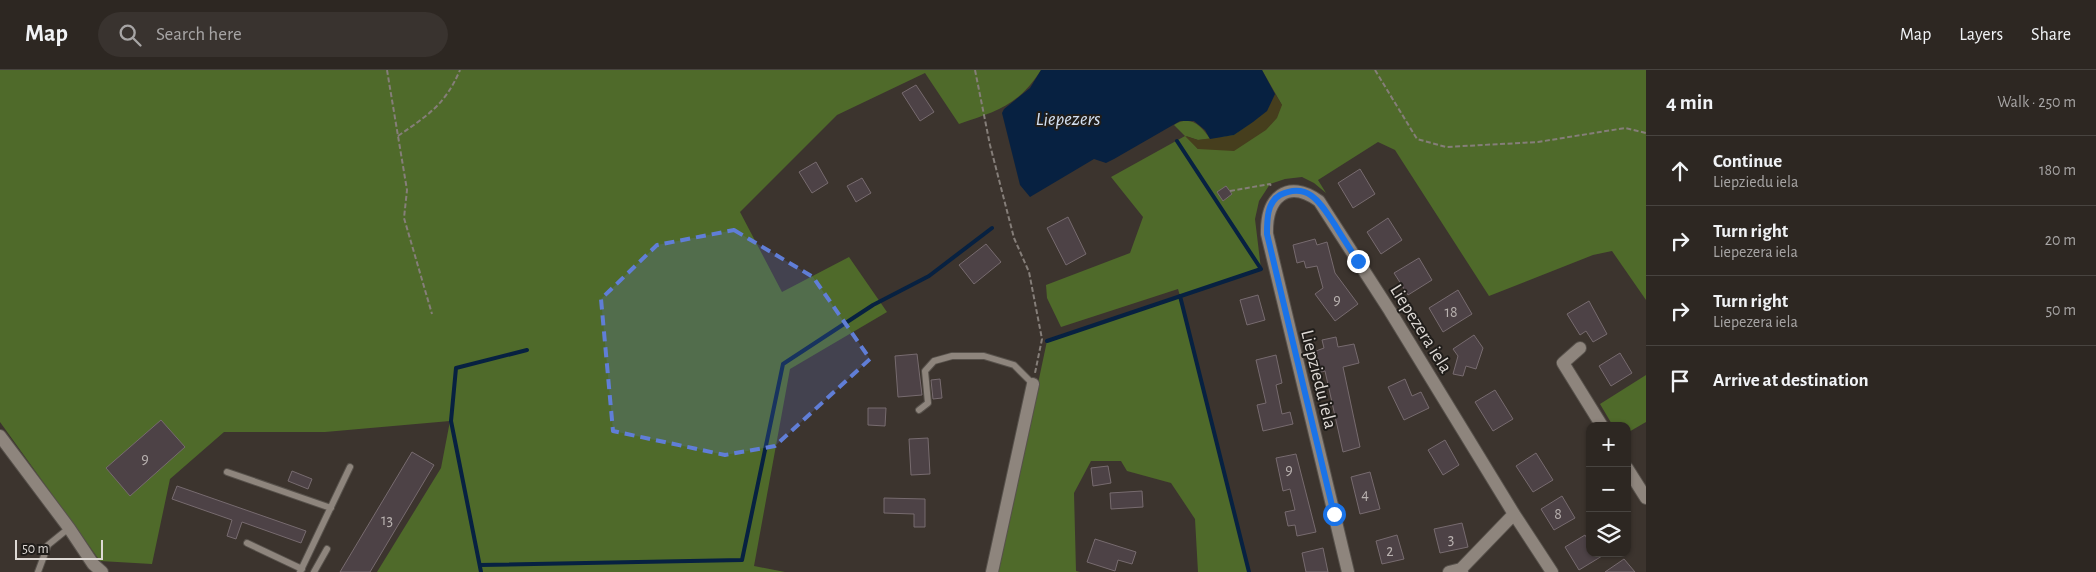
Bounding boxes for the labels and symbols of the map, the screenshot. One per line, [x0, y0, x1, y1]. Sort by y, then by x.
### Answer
water label: Liepezers [1036, 109, 1101, 129]
route end [1347, 250, 1370, 273]
street label: Liepezera iela [1386, 281, 1456, 377]
house number: 9 [1333, 292, 1341, 308]
house number: 18 [1444, 304, 1458, 320]
street label: Liepziedu iela [1297, 328, 1340, 431]
house number: 9 [141, 451, 149, 467]
house number: 9 [1285, 462, 1293, 478]
house number: 4 [1361, 486, 1369, 502]
route start [1323, 503, 1346, 526]
house number: 8 [1554, 506, 1562, 522]
house number: 13 [381, 512, 393, 528]
house number: 3 [1448, 531, 1454, 547]
scale bar [15, 537, 102, 560]
house number: 2 [1386, 543, 1394, 559]

